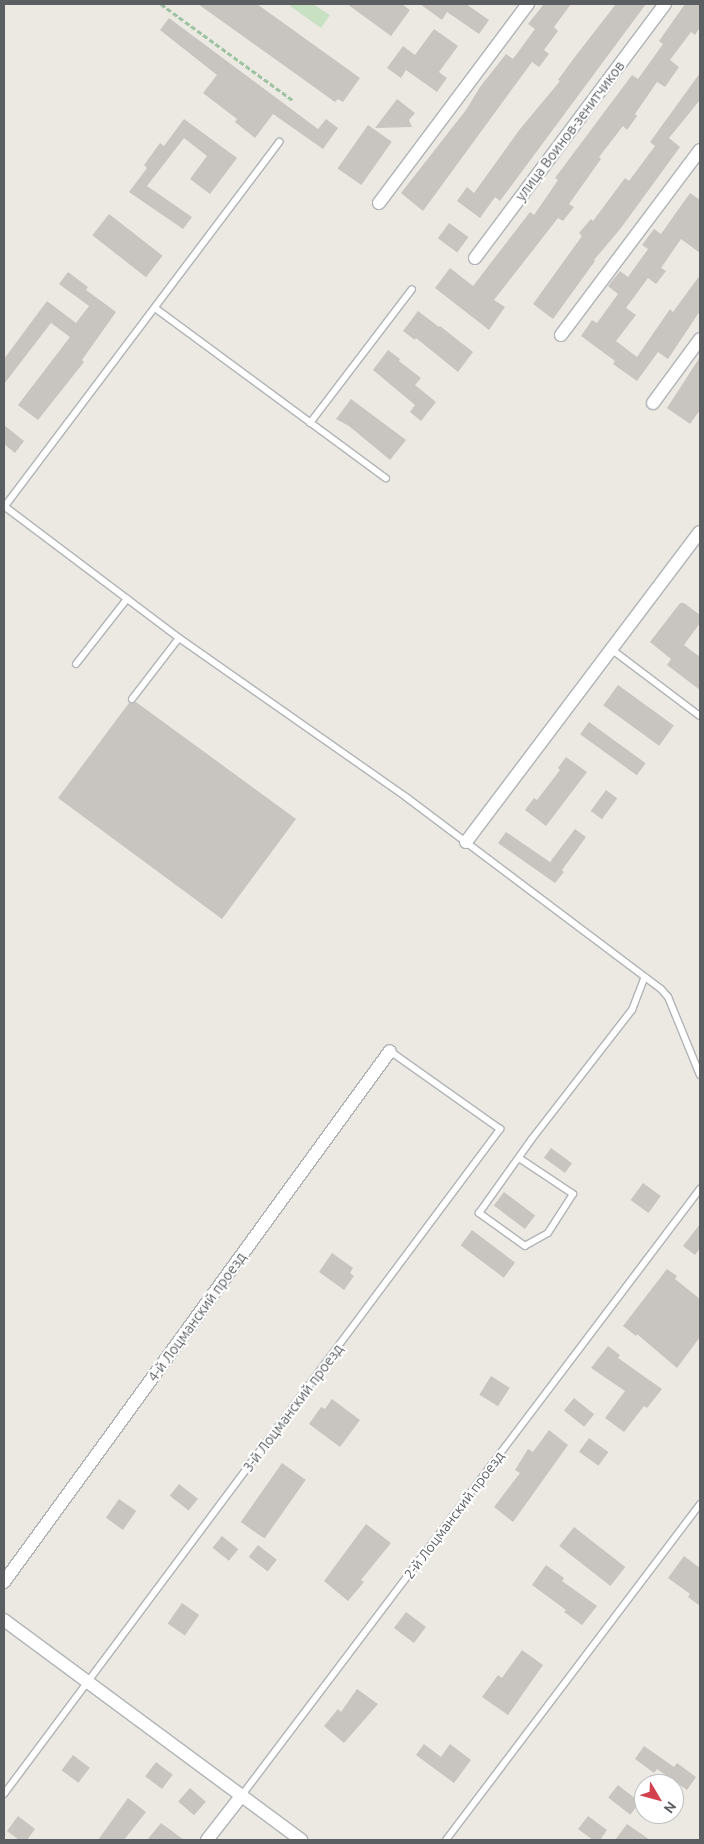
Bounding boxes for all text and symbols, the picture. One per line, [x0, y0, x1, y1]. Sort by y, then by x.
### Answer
street label: улица Воинов-зенитчиков [512, 58, 628, 204]
street label: 4-й Лоцманский проезд [144, 1249, 250, 1385]
street label: 3-й Лоцманский проезд [239, 1341, 347, 1475]
street label: 2-й Лоцманский проезд [400, 1448, 508, 1582]
north arrow [634, 1774, 684, 1824]
text: N [661, 1798, 680, 1816]

